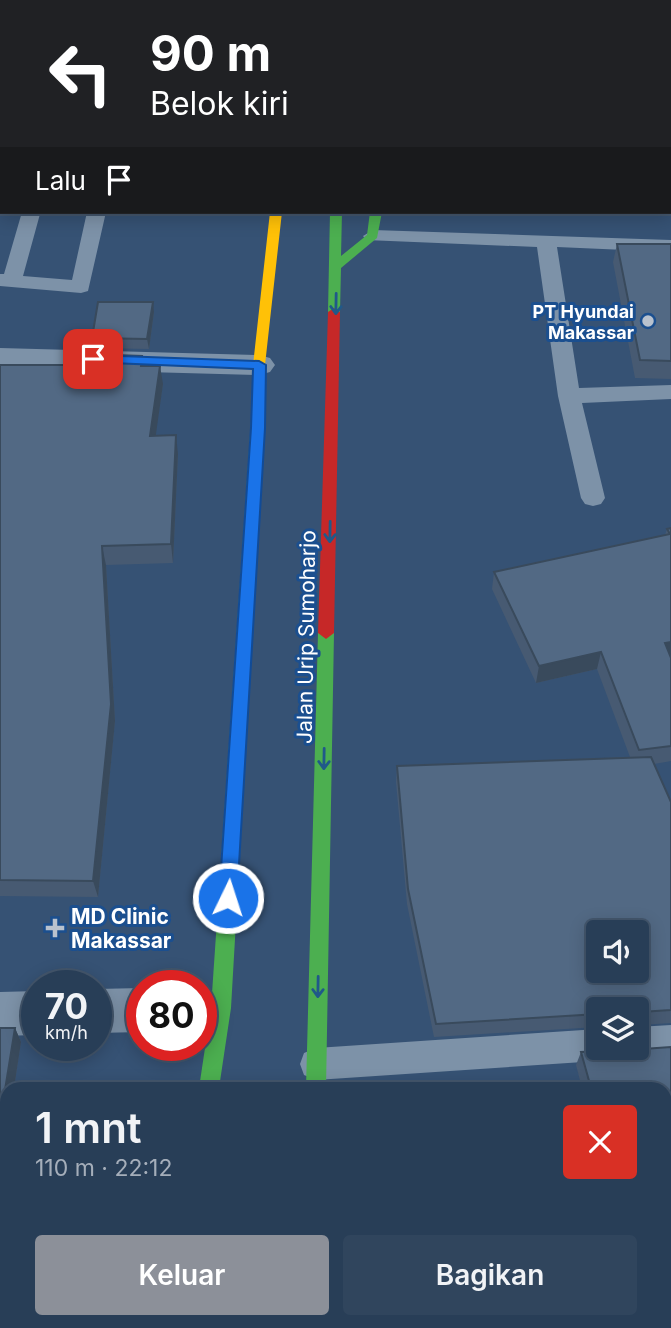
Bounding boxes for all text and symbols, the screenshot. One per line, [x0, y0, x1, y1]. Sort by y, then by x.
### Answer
text: 90 m [150, 24, 271, 83]
icon: left [35, 28, 126, 119]
text: Belok kiri [150, 84, 289, 123]
icon: arrive [100, 161, 138, 199]
text: Lalu [35, 165, 86, 196]
one-way arrow [329, 293, 343, 316]
place label: PT Hyundai Makassar [533, 301, 634, 343]
marker: PT Hyundai Makassar [640, 313, 656, 329]
pin [63, 329, 123, 389]
icon: arrive [74, 340, 112, 378]
one-way arrow [323, 520, 337, 543]
street label: Jalan Urip Sumoharjo [292, 530, 320, 744]
one-way arrow [317, 748, 331, 771]
position arrow [191, 861, 265, 935]
place label: MD Clinic Makassar [71, 904, 172, 953]
marker: MD Clinic Makassar [45, 918, 65, 938]
map controls [586, 920, 649, 1060]
button: sound [586, 920, 649, 983]
speed limit sign: 80 [126, 970, 217, 1061]
one-way arrow [311, 975, 325, 998]
text: 70 [45, 985, 88, 1027]
button: layers [586, 997, 649, 1060]
text: km/h [45, 1022, 88, 1043]
text: 1 mnt [35, 1102, 142, 1153]
button: close [563, 1105, 637, 1179]
text: 110 m · 22:12 [35, 1154, 172, 1182]
button: Keluar [35, 1235, 329, 1315]
button: Bagikan [343, 1235, 637, 1315]

